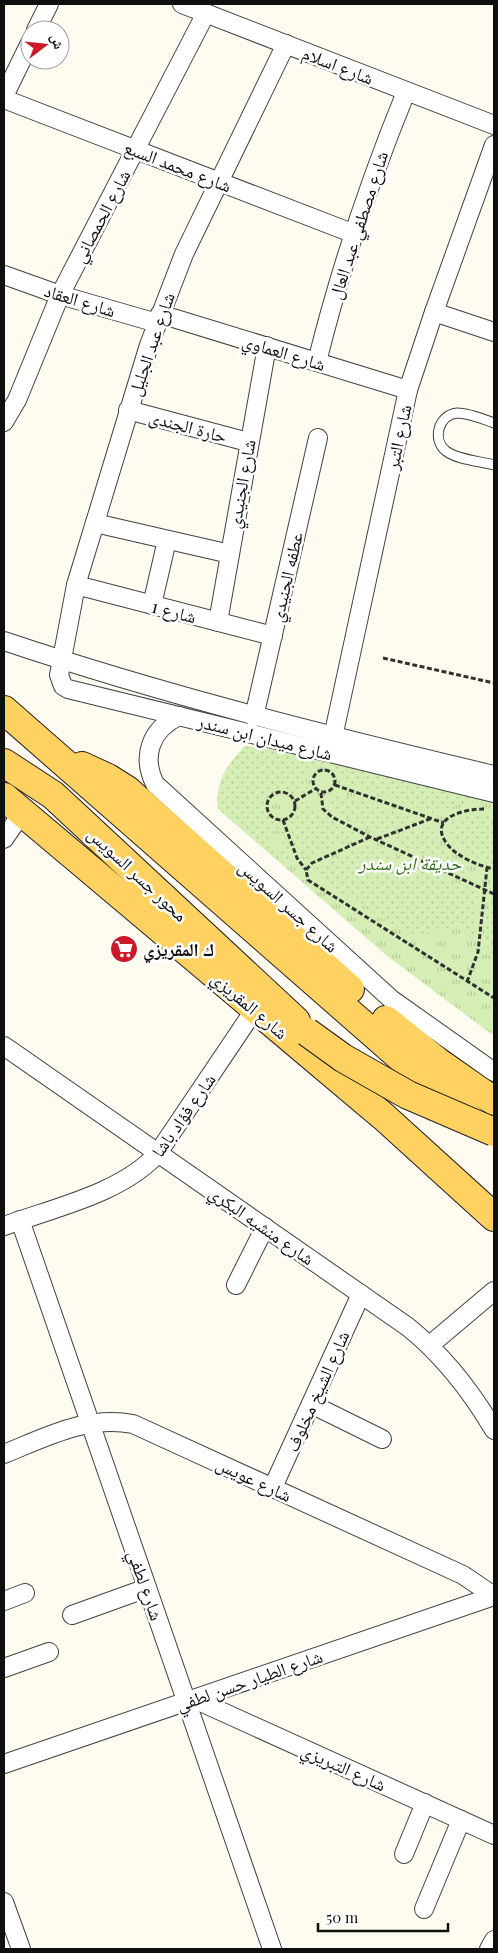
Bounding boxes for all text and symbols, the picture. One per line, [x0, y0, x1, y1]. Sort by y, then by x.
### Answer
north arrow [20, 20, 70, 70]
text: ش [47, 32, 69, 51]
street label: شارع اسلام [299, 40, 377, 91]
street label: شارع محمد السبع [120, 135, 235, 198]
street label: شارع مصطفي عبد العال [323, 148, 397, 303]
street label: شارع الحمصاني [66, 165, 139, 268]
street label: شارع العقاد [41, 278, 119, 322]
street label: شارع عبد الجليل [122, 289, 180, 399]
street label: شارع العماوي [238, 328, 329, 379]
street label: شارع التبر [379, 402, 417, 473]
street label: حارة الجندى [146, 404, 230, 448]
street label: شارع الجنيدي [221, 438, 264, 531]
street label: عطفه الجنيدي [264, 530, 311, 625]
street label: شارع 1 [149, 594, 199, 628]
street label: شارع ميدان ابن سندر [194, 708, 335, 765]
street label: محور جسر السويس [83, 822, 193, 926]
park label: حديقة ابن سندر [357, 851, 462, 875]
street label: شارع جسر السويس [234, 855, 344, 957]
supermarket icon: ك المقريزي [109, 934, 139, 964]
place label: ك المقريزي [143, 937, 214, 964]
street label: شارع المقريزي [204, 966, 293, 1047]
street label: شارع فؤاد باشا [145, 1068, 221, 1162]
street label: شارع منشيه البكري [203, 1180, 319, 1273]
street label: شارع الشيخ مخلوف [280, 1327, 355, 1456]
street label: شارع عويس [212, 1451, 296, 1507]
street label: شارع لطفي [119, 1547, 169, 1625]
street label: شارع الطيار حسن لطفي [173, 1644, 327, 1720]
street label: شارع التبريزي [296, 1738, 390, 1800]
scale bar [318, 1900, 448, 1932]
text: 50 m [326, 1907, 359, 1927]

